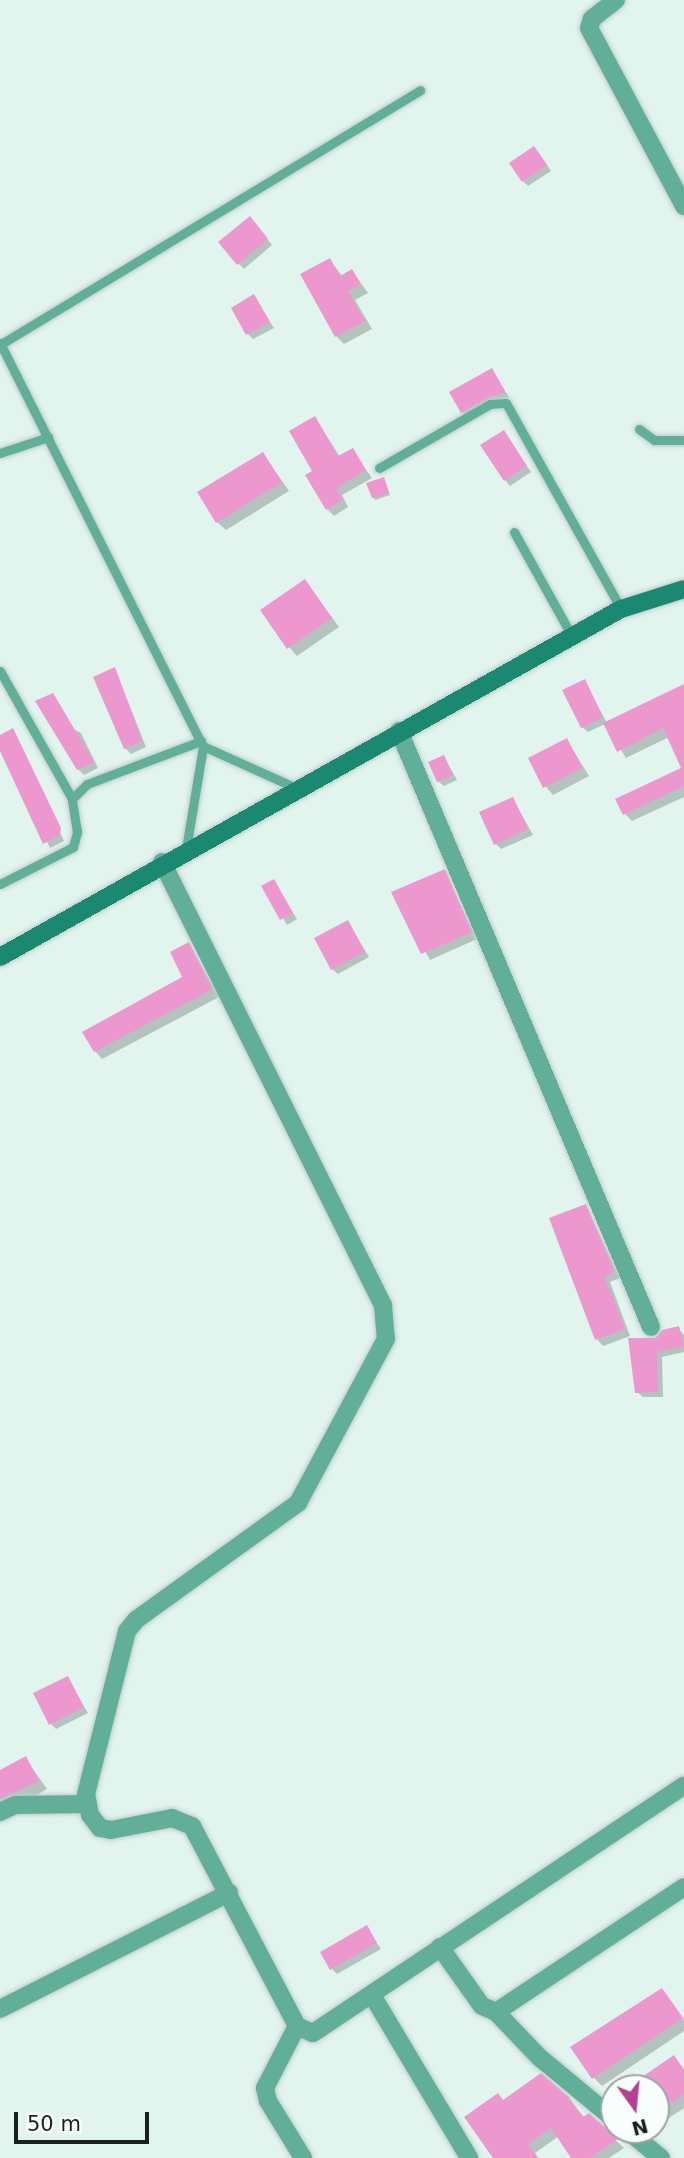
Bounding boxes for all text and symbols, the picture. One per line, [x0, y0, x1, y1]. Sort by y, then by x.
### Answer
north arrow [600, 2074, 670, 2144]
scale bar [18, 2098, 152, 2142]
text: 50 m [27, 2112, 81, 2136]
text: N [629, 2115, 650, 2140]

